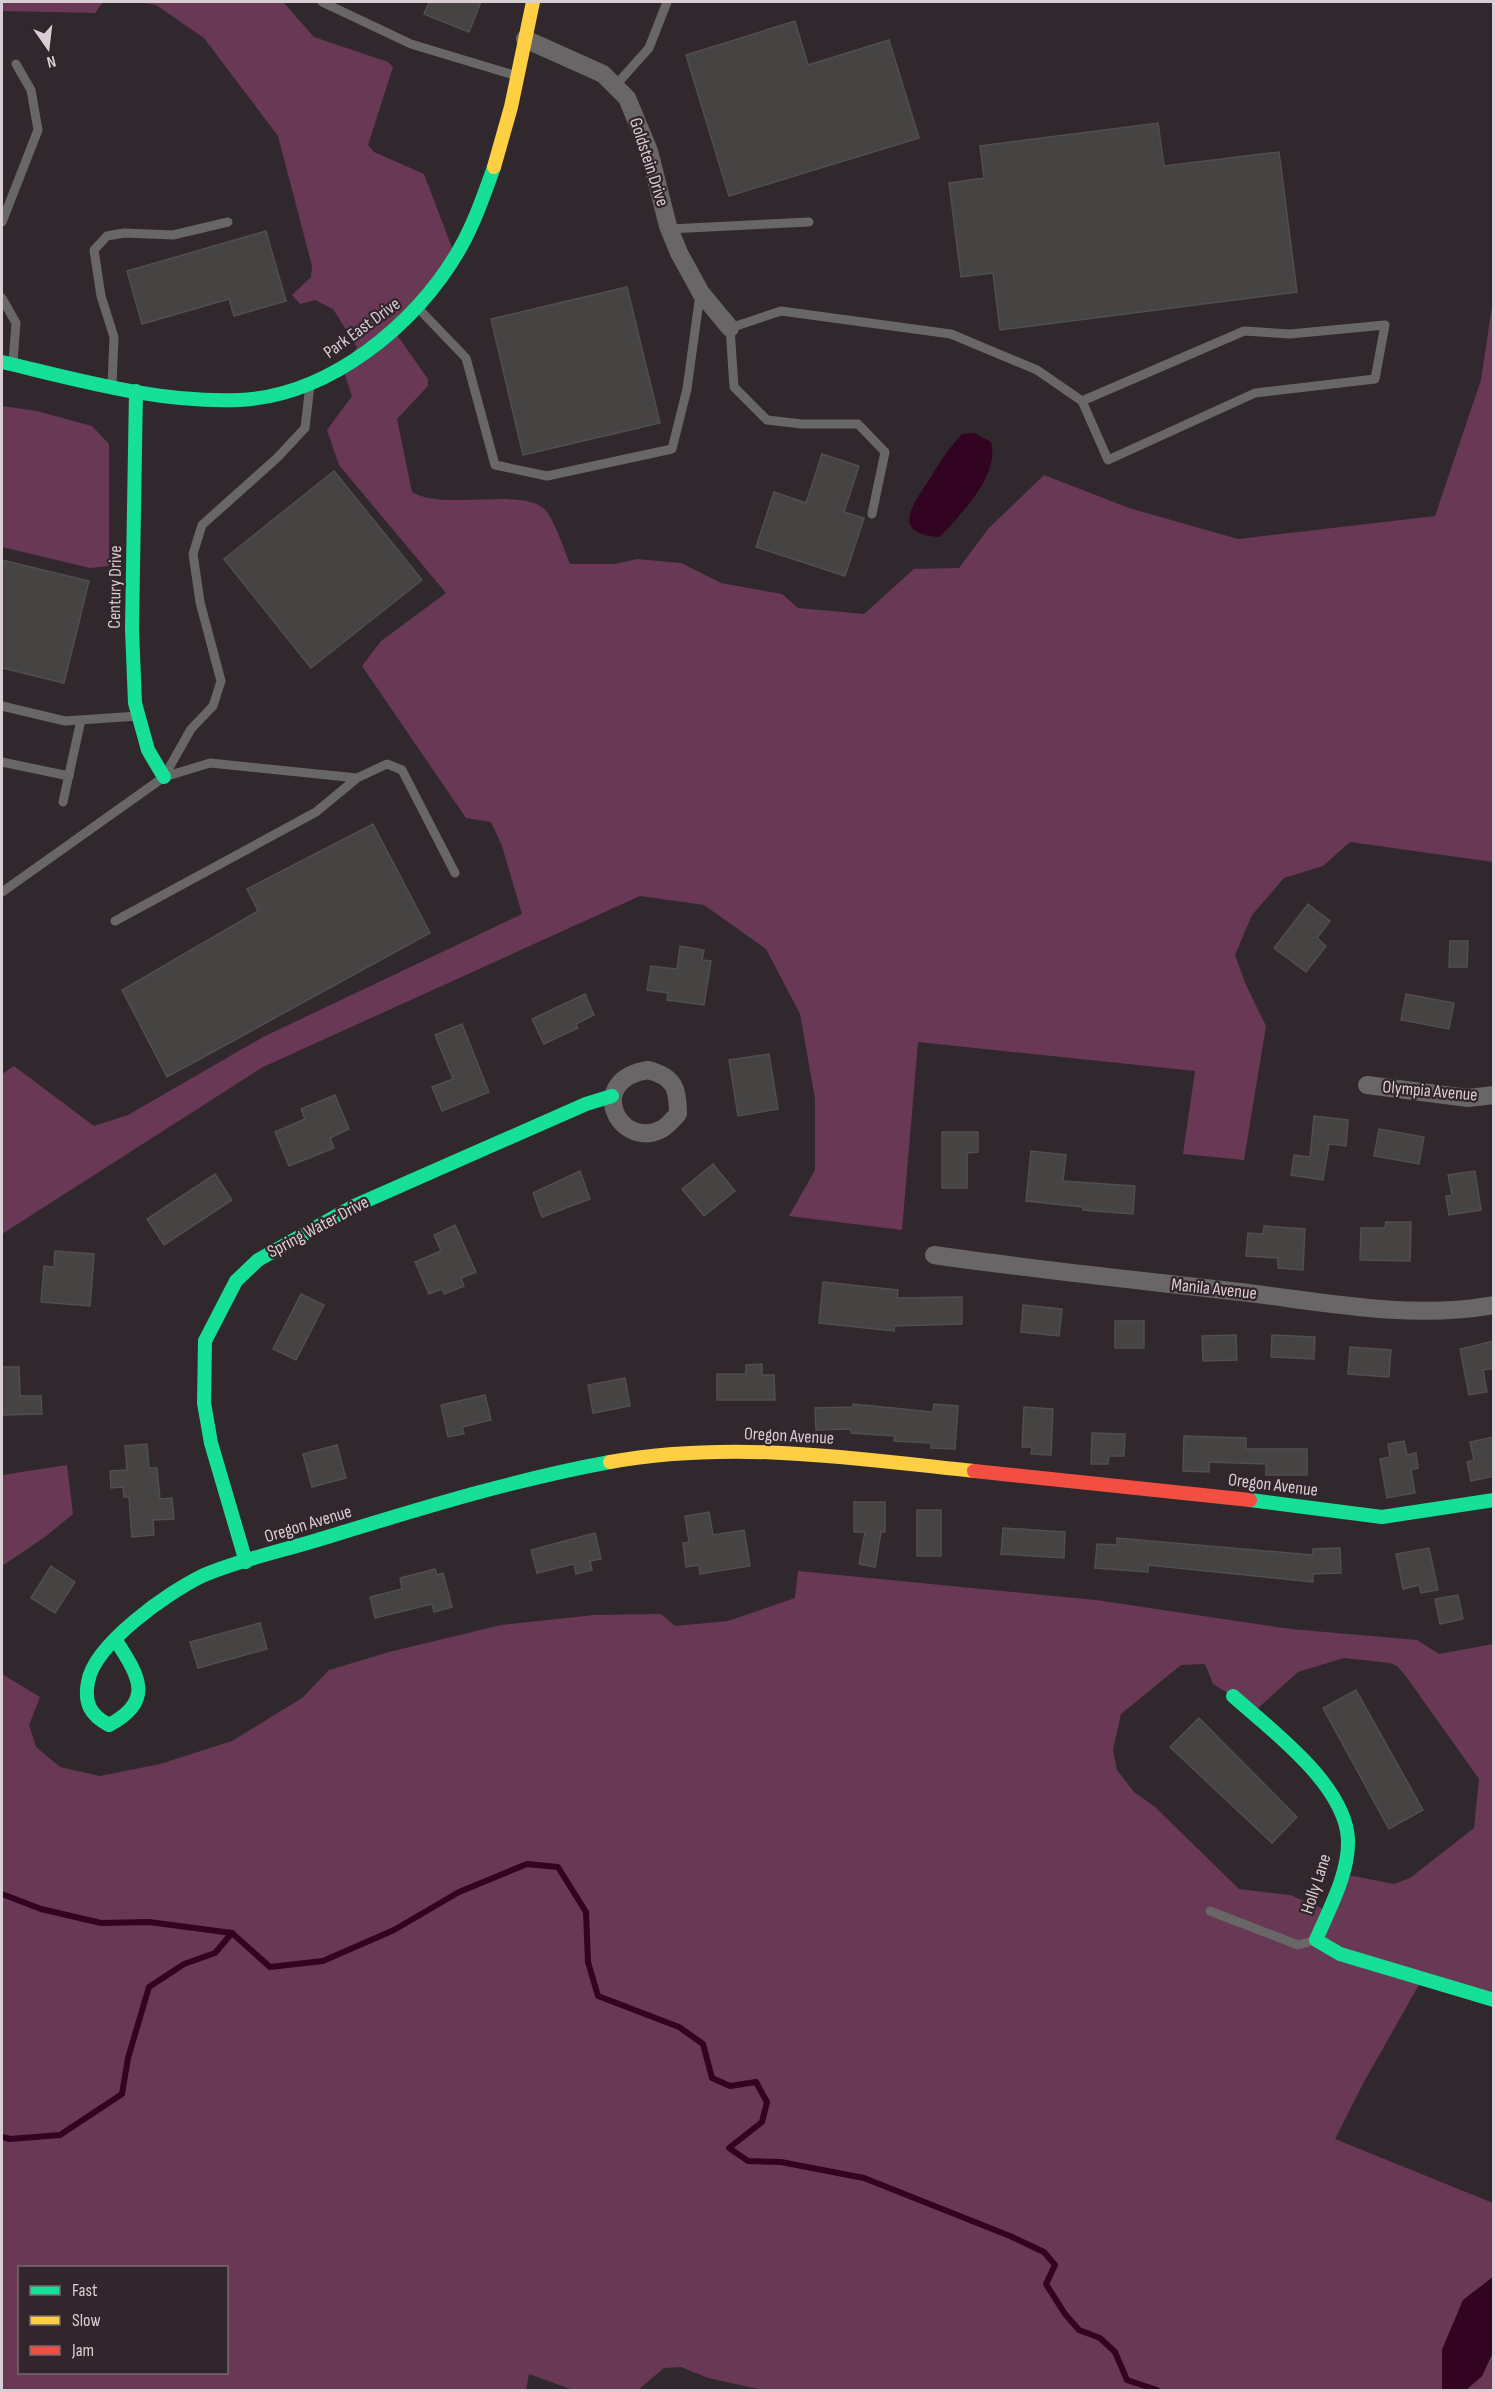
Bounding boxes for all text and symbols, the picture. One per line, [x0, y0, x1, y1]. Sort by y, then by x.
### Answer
north arrow [18, 18, 78, 78]
text: N [45, 51, 58, 71]
street label: Goldstein Drive [625, 115, 673, 209]
street label: Park East Drive [320, 293, 404, 363]
street label: Century Drive [104, 545, 126, 629]
street label: Olympia Avenue [1382, 1076, 1478, 1106]
street label: Spring Water Drive [264, 1192, 372, 1262]
street label: Manila Avenue [1170, 1274, 1258, 1304]
street label: Oregon Avenue [743, 1423, 835, 1449]
street label: Oregon Avenue [1227, 1469, 1319, 1501]
street label: Oregon Avenue [262, 1501, 354, 1547]
street label: Holly Lane [1296, 1851, 1336, 1917]
legend [18, 2266, 228, 2374]
text: Fast [72, 2280, 98, 2301]
text: Slow [72, 2310, 101, 2331]
text: Jam [71, 2340, 94, 2361]

